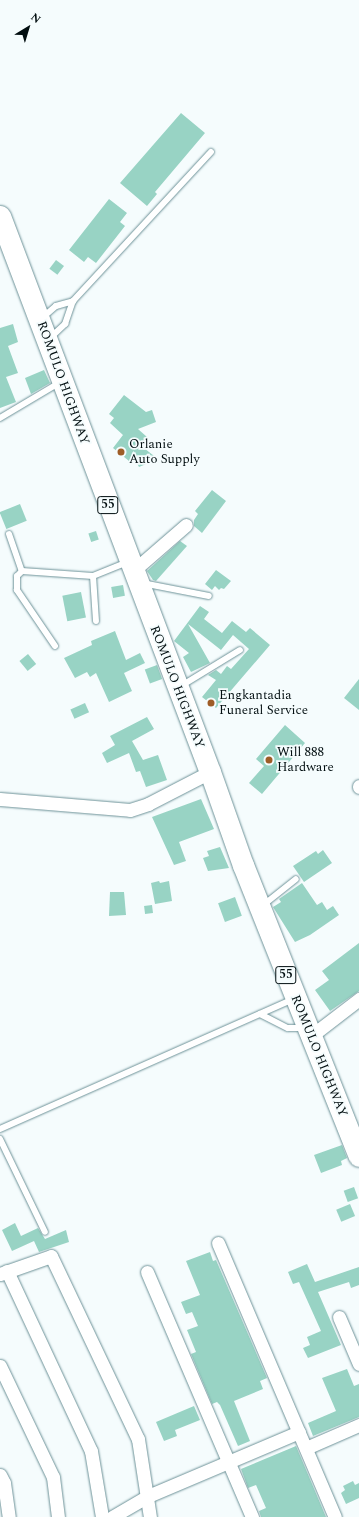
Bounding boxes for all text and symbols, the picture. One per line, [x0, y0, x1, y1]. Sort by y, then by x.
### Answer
north arrow [8, 8, 48, 48]
text: N [27, 9, 44, 28]
street label: ROMULO HIGHWAY [33, 319, 93, 447]
place label: Orlanie Auto Supply [129, 437, 200, 468]
marker: Orlanie Auto Supply [116, 447, 126, 457]
road number: 55 [97, 495, 119, 515]
street label: ROMULO HIGHWAY [146, 623, 208, 751]
place label: Engkantadia Funeral Service [219, 688, 308, 719]
marker: Engkantadia Funeral Service [206, 698, 216, 708]
place label: Will 888 Hardware [277, 745, 334, 776]
marker: Will 888 Hardware [264, 755, 274, 765]
road number: 55 [275, 965, 297, 985]
street label: ROMULO HIGHWAY [287, 993, 351, 1119]

